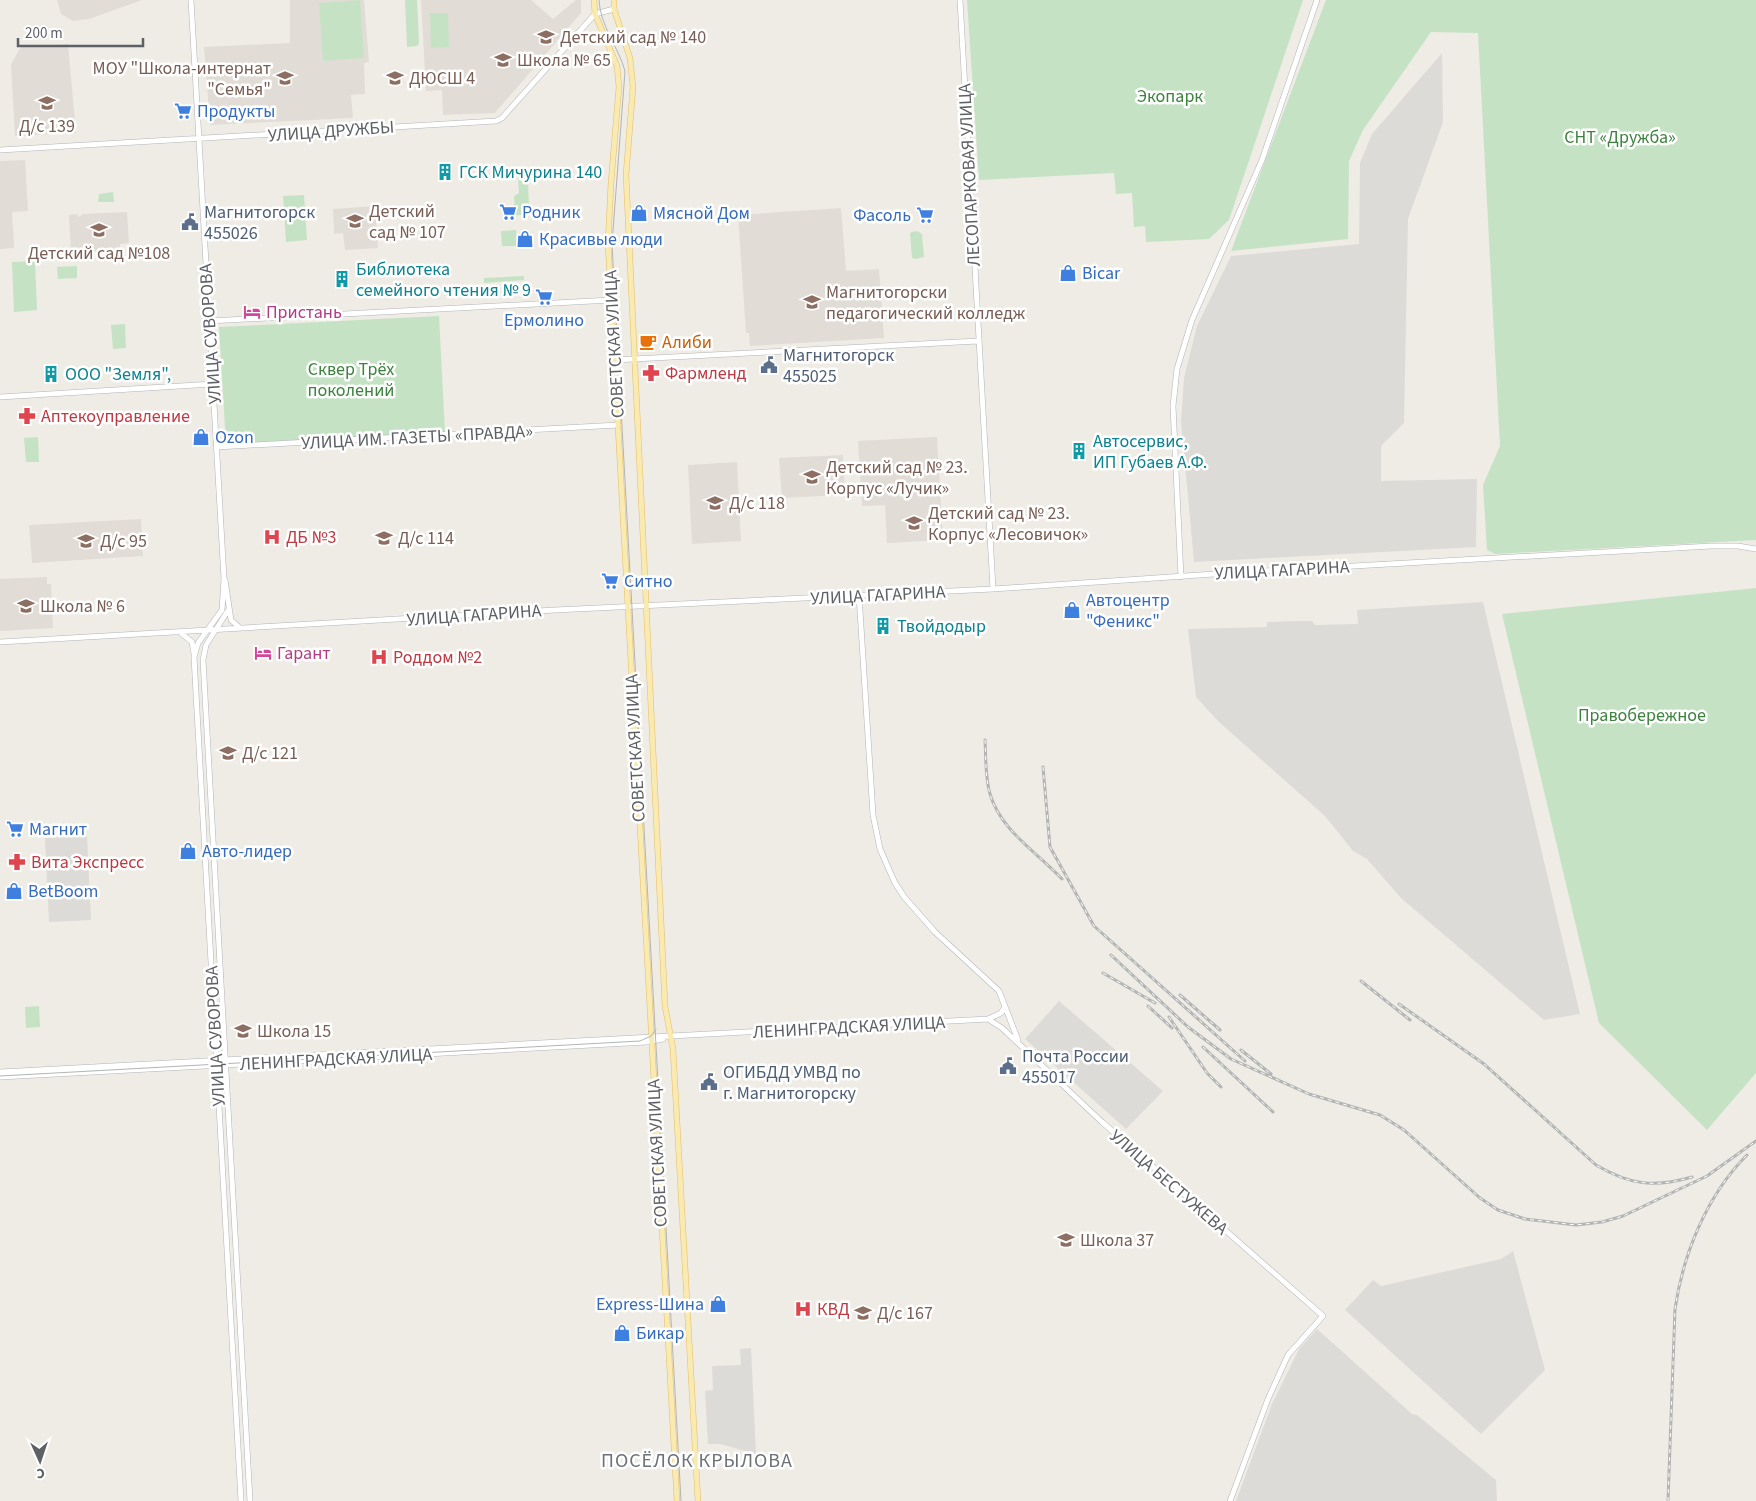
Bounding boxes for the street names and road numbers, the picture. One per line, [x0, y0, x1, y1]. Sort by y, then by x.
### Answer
street label: ЛЕСОПАРКОВАЯ УЛИЦА [952, 83, 987, 267]
street label: УЛИЦА ДРУЖБЫ [267, 115, 395, 148]
street label: УЛИЦА СУВОРОВА [193, 263, 228, 405]
street label: СОВЕТСКАЯ УЛИЦА [598, 269, 631, 419]
street label: УЛИЦА ИМ. ГАЗЕТЫ «ПРАВДА» [301, 419, 533, 456]
street label: УЛИЦА ГАГАРИНА [1214, 554, 1350, 587]
street label: УЛИЦА ГАГАРИНА [810, 579, 946, 612]
street label: УЛИЦА ГАГАРИНА [406, 598, 543, 633]
street label: СОВЕТСКАЯ УЛИЦА [619, 673, 652, 823]
street label: УЛИЦА СУВОРОВА [199, 965, 232, 1107]
street label: ЛЕНИНГРАДСКАЯ УЛИЦА [752, 1010, 946, 1045]
street label: ЛЕНИНГРАДСКАЯ УЛИЦА [239, 1042, 433, 1077]
street label: СОВЕТСКАЯ УЛИЦА [641, 1078, 674, 1228]
street label: УЛИЦА БЕСТУЖЕВА [1104, 1124, 1234, 1241]

